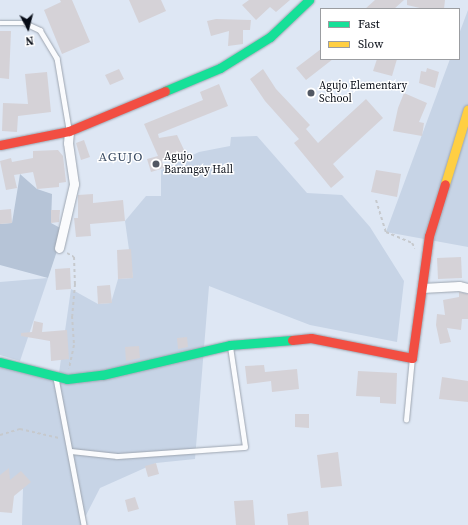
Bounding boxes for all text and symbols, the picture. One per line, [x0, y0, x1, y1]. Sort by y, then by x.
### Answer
north arrow [8, 8, 48, 48]
legend [320, 8, 460, 60]
text: Fast [358, 16, 380, 32]
text: N [25, 32, 34, 48]
text: Slow [358, 36, 383, 52]
place label: Agujo Elementary School [319, 80, 407, 106]
marker: Agujo Elementary School [306, 88, 316, 98]
district label: AGUJO [99, 149, 143, 165]
place label: Agujo Barangay Hall [164, 151, 233, 177]
marker: Agujo Barangay Hall [151, 159, 161, 169]

